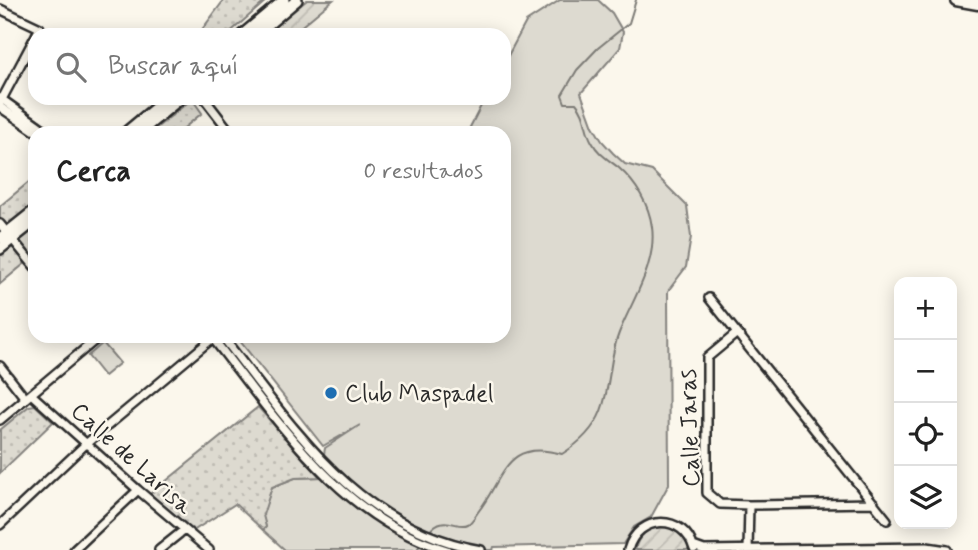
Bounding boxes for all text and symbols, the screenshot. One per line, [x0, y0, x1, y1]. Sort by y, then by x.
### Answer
search box [28, 28, 511, 105]
icon: search [52, 48, 90, 86]
text: Buscar aquí [108, 50, 239, 84]
text: Cerca [56, 152, 131, 191]
text: 0 resultados [363, 157, 483, 187]
map controls [894, 277, 957, 529]
button: + [894, 277, 957, 340]
button: − [894, 340, 957, 403]
street label: Calle Jaras [673, 368, 708, 488]
place label: Club Maspadel [345, 379, 494, 410]
marker: Club Maspadel [323, 385, 339, 401]
street label: Calle de Larisa [64, 396, 199, 522]
button: locate [894, 403, 957, 466]
button: layers [894, 466, 957, 529]

